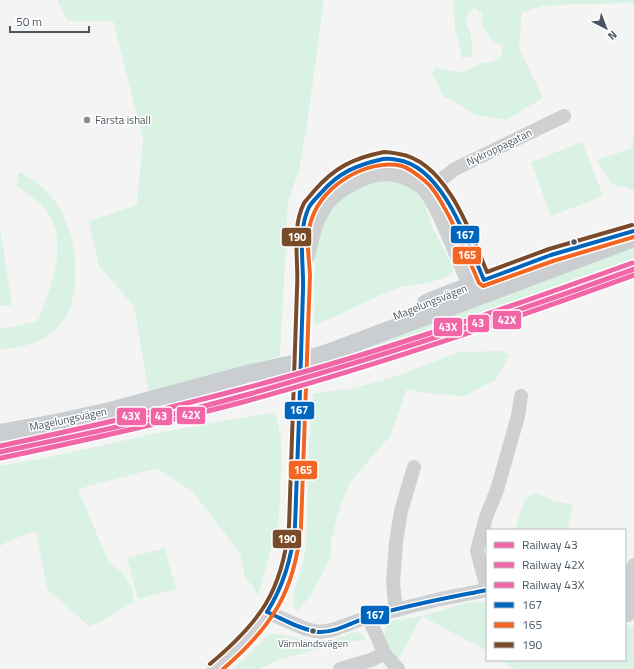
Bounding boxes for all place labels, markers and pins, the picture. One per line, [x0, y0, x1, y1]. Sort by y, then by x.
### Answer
place label: Farsta ishall [95, 112, 151, 128]
marker: Farsta ishall [82, 115, 92, 125]
unlabelled marker [569, 237, 579, 247]
marker: Värmlandsvägen [308, 626, 318, 636]
place label: Värmlandsvägen [278, 636, 348, 651]

